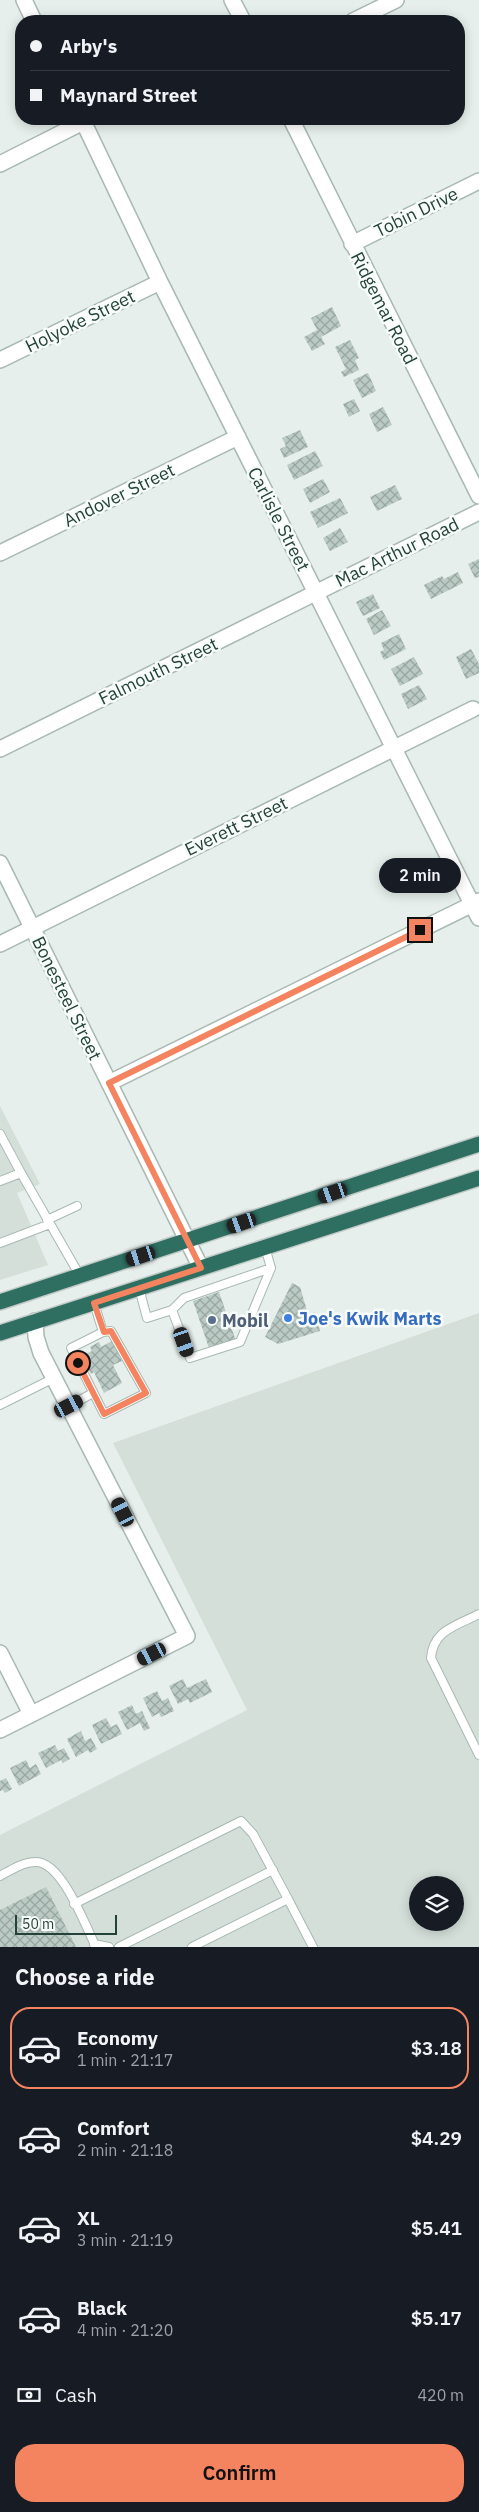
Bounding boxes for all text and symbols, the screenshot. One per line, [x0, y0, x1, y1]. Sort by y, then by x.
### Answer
text: Arby's [60, 34, 117, 58]
text: Maynard Street [60, 83, 197, 107]
street label: Tobin Drive [370, 182, 462, 242]
street label: Ridgemar Road [346, 248, 422, 368]
street label: Holyoke Street [21, 285, 139, 357]
street label: Andover Street [60, 458, 178, 532]
street label: Carlisle Street [243, 463, 315, 575]
street label: Mac Arthur Road [331, 512, 463, 592]
street label: Falmouth Street [95, 632, 221, 710]
street label: Everett Street [181, 791, 291, 861]
callout: 2 min [379, 858, 461, 892]
text: 2 min [399, 865, 441, 885]
route end [409, 919, 431, 941]
street label: Bonesteel Street [27, 932, 107, 1064]
car [316, 1181, 349, 1205]
car [225, 1211, 258, 1235]
car [124, 1244, 157, 1268]
place label: Joe's Kwik Marts [298, 1307, 442, 1330]
place label: Mobil [222, 1309, 269, 1332]
marker: Joe's Kwik Marts [282, 1312, 294, 1324]
marker: Mobil [206, 1314, 218, 1326]
car [172, 1325, 195, 1359]
route start [67, 1352, 89, 1374]
car [52, 1393, 85, 1419]
car [109, 1495, 136, 1529]
car [135, 1641, 168, 1667]
map controls [409, 1876, 464, 1931]
button: layers [409, 1876, 464, 1931]
scale bar [15, 1912, 118, 1935]
text: 50 m [22, 1915, 54, 1933]
text: Choose a ride [15, 1962, 155, 1991]
icon: car [17, 2026, 62, 2071]
text: Economy [77, 2026, 158, 2050]
text: $3.18 [411, 2036, 462, 2060]
text: 1 min · 21:17 [77, 2050, 173, 2070]
icon: car [17, 2116, 62, 2161]
text: Comfort [77, 2116, 150, 2140]
text: $4.29 [411, 2126, 462, 2150]
text: 2 min · 21:18 [77, 2140, 173, 2160]
icon: car [17, 2206, 62, 2251]
text: XL [77, 2206, 100, 2230]
text: $5.41 [411, 2216, 462, 2240]
text: 3 min · 21:19 [77, 2230, 173, 2250]
icon: car [17, 2296, 62, 2341]
text: Black [77, 2296, 127, 2320]
text: $5.17 [411, 2306, 462, 2330]
text: 4 min · 21:20 [77, 2320, 173, 2340]
icon: cash [15, 2381, 43, 2409]
text: Cash [55, 2383, 97, 2407]
text: 420 m [417, 2385, 464, 2405]
button: Confirm [15, 2444, 464, 2502]

